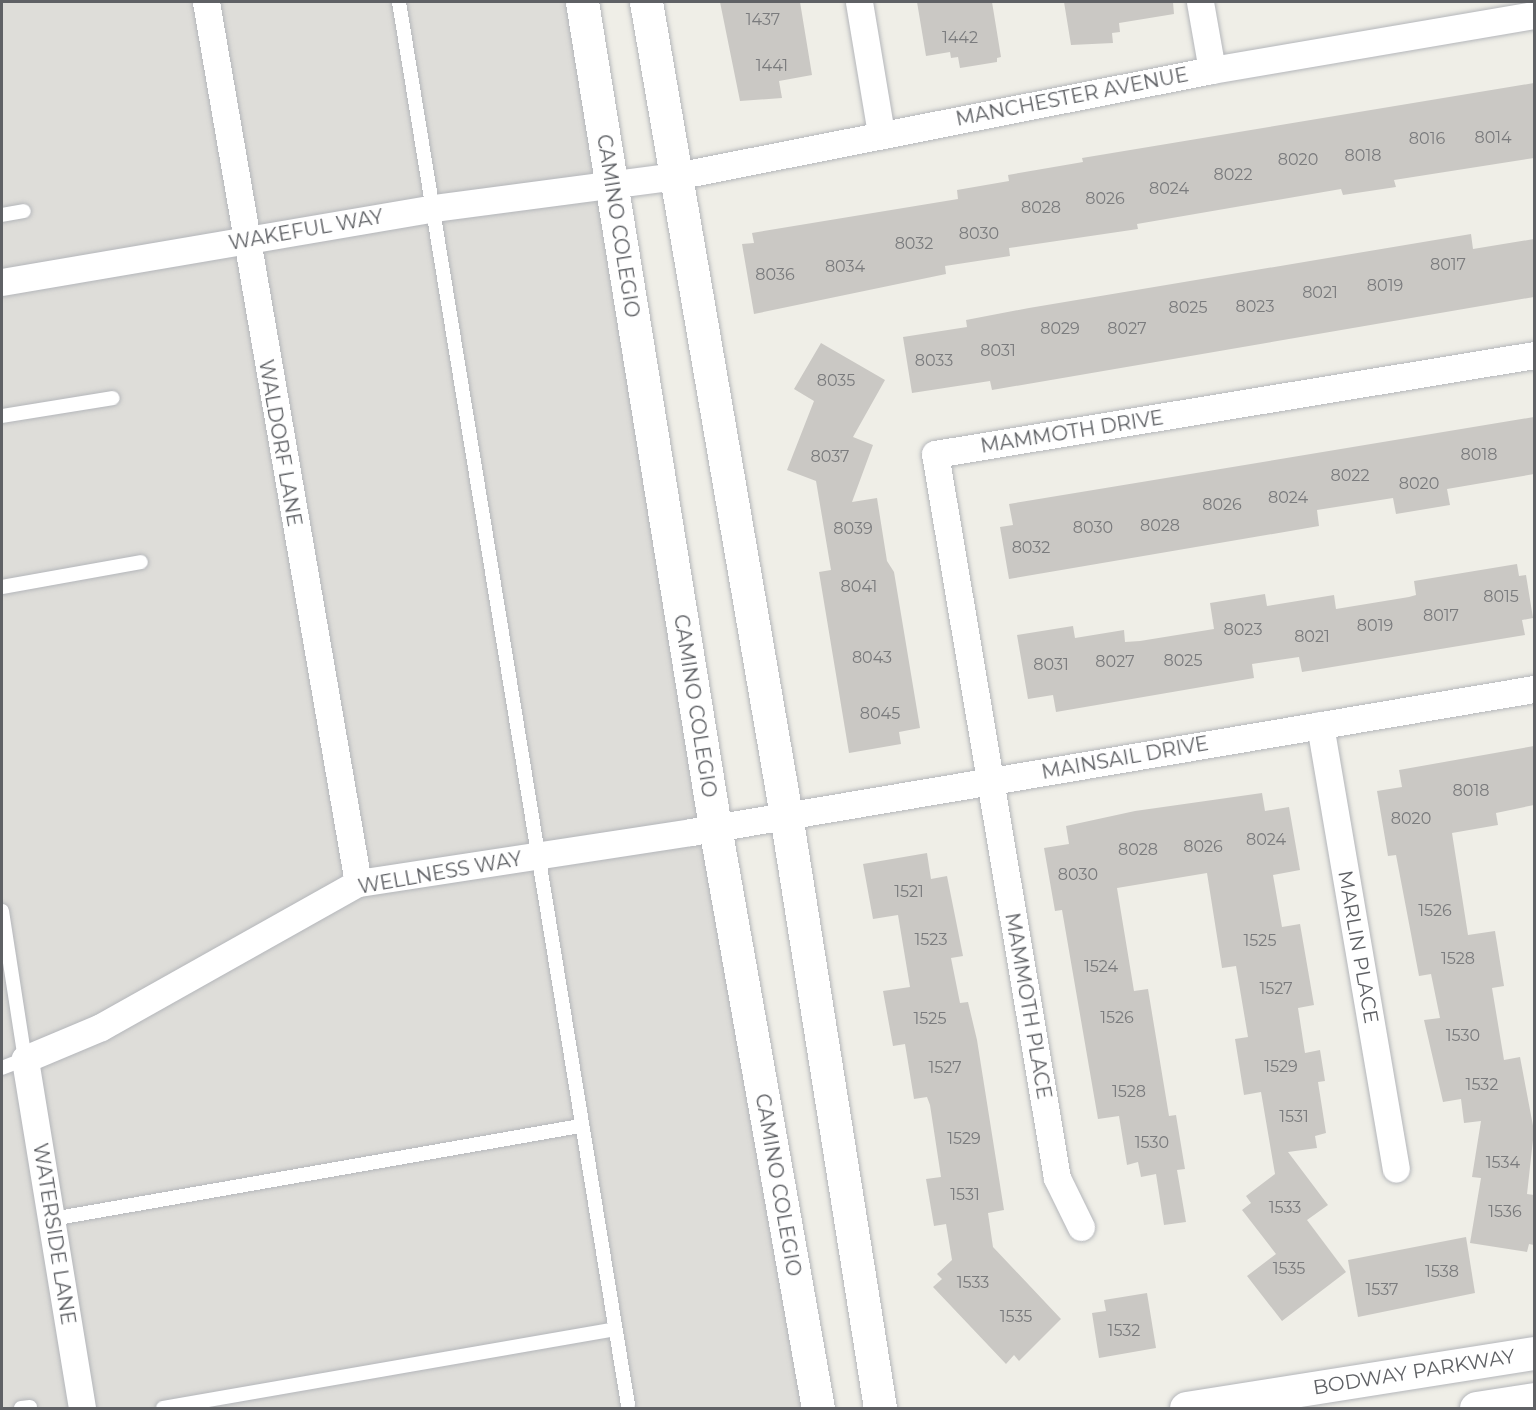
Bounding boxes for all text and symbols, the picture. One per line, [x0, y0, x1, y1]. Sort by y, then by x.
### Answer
house number: 1437 [746, 10, 780, 30]
house number: 1442 [942, 28, 978, 48]
house number: 1441 [756, 56, 788, 76]
street label: MANCHESTER AVENUE [954, 63, 1190, 131]
house number: 8014 [1474, 128, 1512, 148]
house number: 8016 [1409, 129, 1445, 149]
street label: CAMINO COLEGIO [592, 133, 644, 319]
house number: 8018 [1345, 146, 1381, 166]
house number: 8020 [1278, 150, 1318, 170]
house number: 8022 [1214, 165, 1252, 185]
house number: 8024 [1149, 179, 1189, 199]
house number: 8026 [1085, 189, 1125, 209]
house number: 8028 [1021, 198, 1061, 218]
street label: WAKEFUL WAY [227, 205, 385, 255]
house number: 8030 [959, 224, 999, 244]
house number: 8032 [895, 234, 933, 254]
house number: 8017 [1430, 255, 1466, 275]
house number: 8034 [825, 257, 865, 277]
house number: 8036 [755, 265, 795, 285]
house number: 8019 [1367, 276, 1403, 296]
house number: 8021 [1302, 283, 1338, 303]
house number: 8023 [1236, 297, 1274, 317]
house number: 8025 [1169, 298, 1207, 318]
house number: 8029 [1040, 319, 1080, 339]
house number: 8027 [1107, 319, 1147, 339]
house number: 8031 [980, 341, 1016, 361]
house number: 8033 [915, 351, 953, 371]
street label: WALDORF LANE [254, 358, 306, 528]
house number: 8035 [817, 371, 855, 391]
street label: MAMMOTH DRIVE [979, 406, 1165, 458]
house number: 8018 [1461, 445, 1497, 465]
house number: 8037 [811, 447, 849, 467]
house number: 8022 [1331, 466, 1369, 486]
house number: 8020 [1399, 474, 1439, 494]
house number: 8024 [1268, 488, 1308, 508]
house number: 8026 [1202, 495, 1242, 515]
house number: 8028 [1140, 516, 1180, 536]
house number: 8030 [1073, 518, 1113, 538]
house number: 8039 [833, 519, 873, 539]
house number: 8032 [1012, 538, 1050, 558]
house number: 8041 [841, 577, 877, 597]
house number: 8015 [1483, 587, 1519, 607]
house number: 8017 [1423, 606, 1459, 626]
street label: CAMINO COLEGIO [669, 613, 721, 799]
house number: 8019 [1357, 616, 1393, 636]
house number: 8023 [1224, 620, 1262, 640]
house number: 8021 [1294, 627, 1330, 647]
house number: 8043 [852, 648, 892, 668]
house number: 8025 [1164, 651, 1202, 671]
house number: 8027 [1095, 652, 1135, 672]
house number: 8031 [1033, 655, 1069, 675]
house number: 8045 [860, 704, 900, 724]
street label: MAINSAIL DRIVE [1040, 731, 1210, 785]
house number: 8018 [1453, 781, 1489, 801]
house number: 8020 [1391, 809, 1431, 829]
house number: 8024 [1246, 830, 1286, 850]
house number: 8026 [1183, 837, 1223, 857]
house number: 8028 [1118, 840, 1158, 860]
street label: WELLNESS WAY [356, 847, 524, 899]
house number: 8030 [1058, 865, 1098, 885]
street label: MARLIN PLACE [1333, 869, 1383, 1025]
house number: 1521 [894, 882, 924, 902]
house number: 1526 [1418, 901, 1452, 921]
street label: MAMMOTH PLACE [1000, 911, 1056, 1101]
house number: 1523 [915, 930, 947, 950]
house number: 1525 [1244, 931, 1276, 951]
house number: 1528 [1441, 949, 1475, 969]
house number: 1524 [1084, 957, 1118, 977]
house number: 1527 [1259, 979, 1293, 999]
house number: 1526 [1100, 1008, 1134, 1028]
house number: 1525 [914, 1009, 946, 1029]
house number: 1530 [1446, 1026, 1480, 1046]
house number: 1529 [1264, 1057, 1298, 1077]
house number: 1527 [928, 1058, 962, 1078]
house number: 1532 [1466, 1075, 1498, 1095]
house number: 1528 [1112, 1082, 1146, 1102]
street label: CAMINO COLEGIO [750, 1092, 806, 1278]
house number: 1531 [1279, 1107, 1309, 1127]
house number: 1529 [947, 1129, 981, 1149]
house number: 1530 [1135, 1133, 1169, 1153]
street label: WATERSIDE LANE [28, 1141, 80, 1327]
house number: 1534 [1486, 1153, 1520, 1173]
house number: 1531 [950, 1185, 980, 1205]
house number: 1533 [1269, 1198, 1301, 1218]
house number: 1536 [1488, 1202, 1522, 1222]
house number: 1535 [1273, 1259, 1305, 1279]
house number: 1538 [1425, 1262, 1459, 1282]
house number: 1533 [957, 1273, 989, 1293]
house number: 1537 [1366, 1280, 1398, 1300]
house number: 1535 [1000, 1307, 1032, 1327]
house number: 1532 [1108, 1321, 1140, 1341]
street label: BODWAY PARKWAY [1311, 1344, 1517, 1400]

